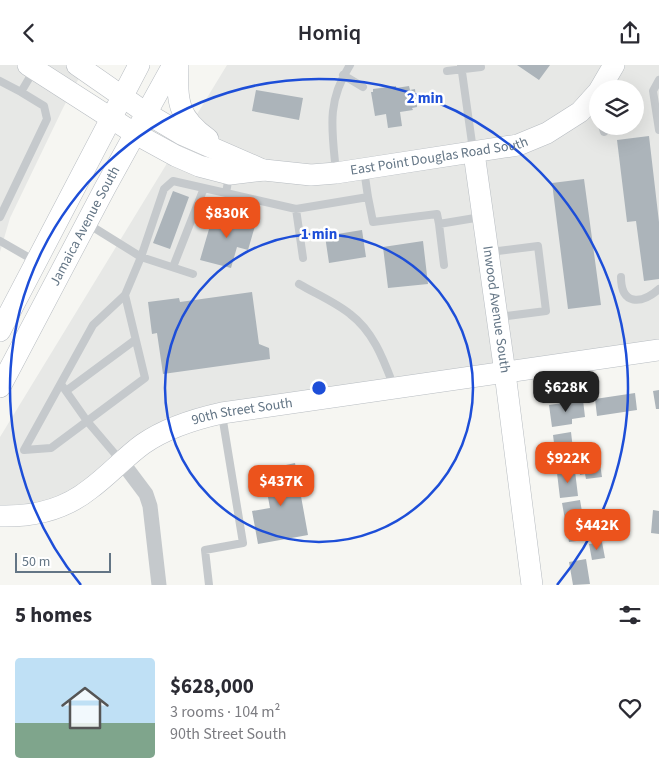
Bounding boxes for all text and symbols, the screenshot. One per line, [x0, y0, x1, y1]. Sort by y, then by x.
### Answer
text: Homiq [298, 17, 361, 49]
icon: back [15, 19, 43, 47]
icon: share [616, 19, 644, 47]
map controls [589, 80, 644, 135]
button: layers [589, 80, 644, 135]
text: 2 min [407, 88, 443, 109]
street label: East Point Douglas Road South [349, 132, 531, 181]
street label: Jamaica Avenue South [45, 163, 125, 290]
pin: $830K [192, 197, 262, 239]
text: $830K [205, 202, 249, 224]
text: 1 min [301, 224, 337, 245]
street label: Inwood Avenue South [477, 245, 515, 374]
pin: $628K [531, 371, 601, 413]
text: $628K [544, 376, 588, 398]
centre of rings [310, 379, 328, 397]
street label: 90th Street South [189, 393, 294, 430]
pin: $922K [533, 441, 603, 484]
text: $922K [546, 447, 590, 469]
pin: $437K [246, 465, 316, 507]
text: $437K [259, 470, 303, 492]
pin: $442K [562, 509, 632, 551]
text: $442K [575, 514, 619, 536]
scale bar [15, 550, 111, 573]
text: 50 m [22, 552, 50, 572]
text: 5 homes [15, 600, 92, 630]
icon: filters [616, 601, 644, 629]
text: $628,000 [170, 671, 254, 701]
icon: home [55, 678, 115, 738]
icon: heart [616, 694, 644, 722]
text: 3 rooms · 104 m² [170, 701, 280, 723]
text: 90th Street South [170, 723, 287, 745]

